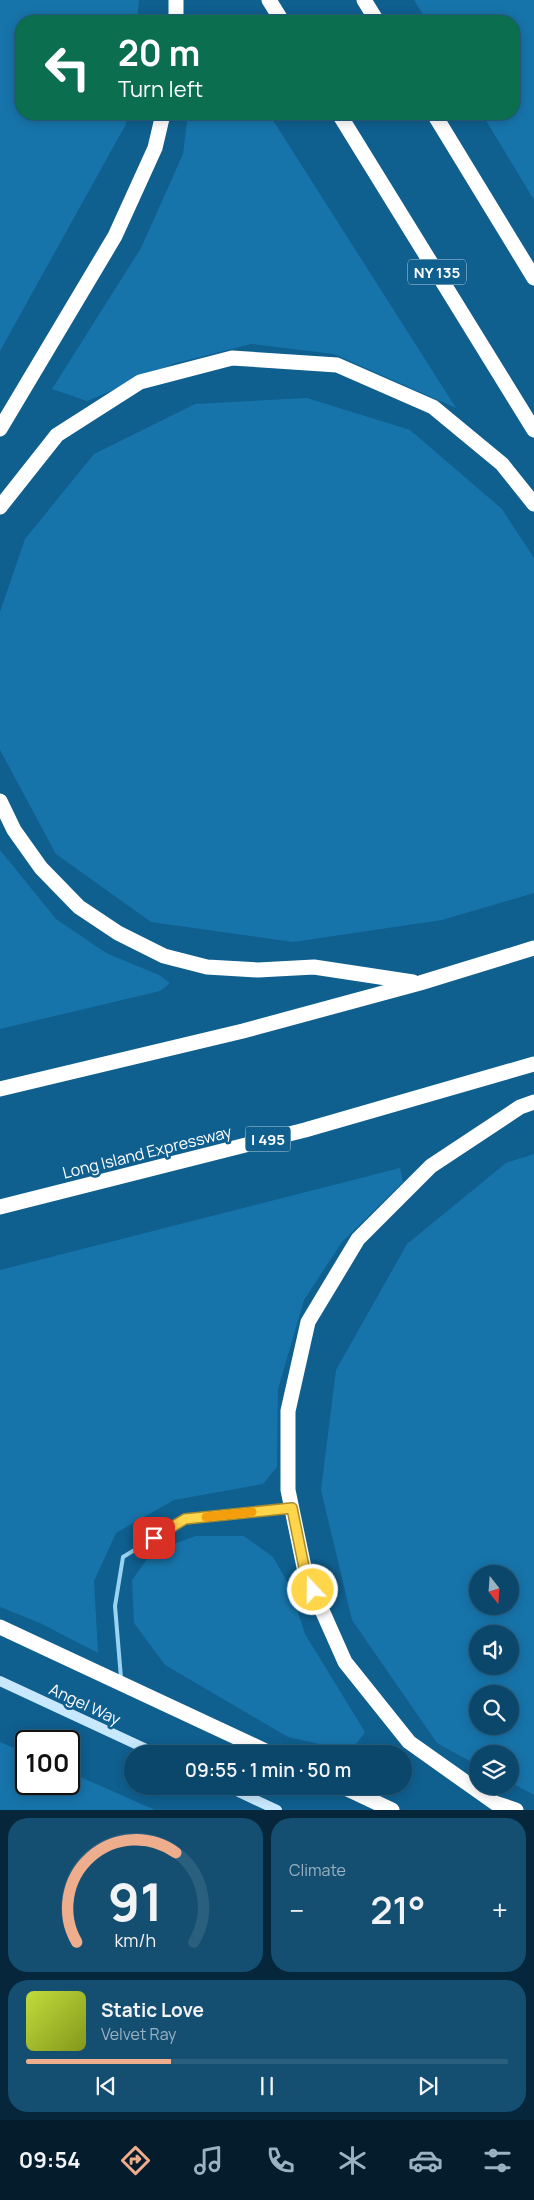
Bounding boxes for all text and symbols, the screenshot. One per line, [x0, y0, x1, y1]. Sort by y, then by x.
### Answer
text: 20 m [118, 29, 200, 77]
icon: left [35, 35, 100, 100]
text: Turn left [118, 74, 203, 104]
road number: NY 135 [408, 260, 466, 284]
street label: Long Island Expressway [60, 1120, 235, 1184]
road number: I 495 [246, 1126, 290, 1152]
pin [133, 1517, 175, 1559]
icon: arrive [140, 1524, 168, 1552]
position arrow [286, 1563, 338, 1615]
north arrow [469, 1565, 519, 1615]
map controls [469, 1565, 519, 1795]
button: sound [469, 1625, 519, 1675]
street label: Angel Way [46, 1678, 125, 1730]
button: search [469, 1685, 519, 1735]
speed limit sign: 100 [15, 1730, 80, 1795]
button: layers [469, 1745, 519, 1795]
text: 09:55 · 1 min · 50 m [185, 1757, 351, 1783]
text: Climate [289, 1859, 346, 1881]
text: 91 [108, 1866, 163, 1937]
text: 21° [370, 1883, 426, 1935]
text: − [289, 1891, 304, 1929]
text: + [492, 1891, 508, 1929]
text: km/h [115, 1928, 156, 1952]
text: Static Love [101, 1997, 204, 2023]
text: Velvet Ray [101, 2023, 177, 2045]
icon: previous [92, 2072, 120, 2100]
icon: pause [253, 2072, 281, 2100]
icon: next [414, 2072, 442, 2100]
icon: directions [118, 2143, 153, 2178]
icon: music [191, 2143, 226, 2178]
icon: phone [263, 2143, 298, 2178]
icon: climate [335, 2143, 370, 2178]
icon: car [408, 2143, 443, 2178]
icon: filters [480, 2143, 515, 2178]
text: 09:54 [19, 2145, 81, 2175]

